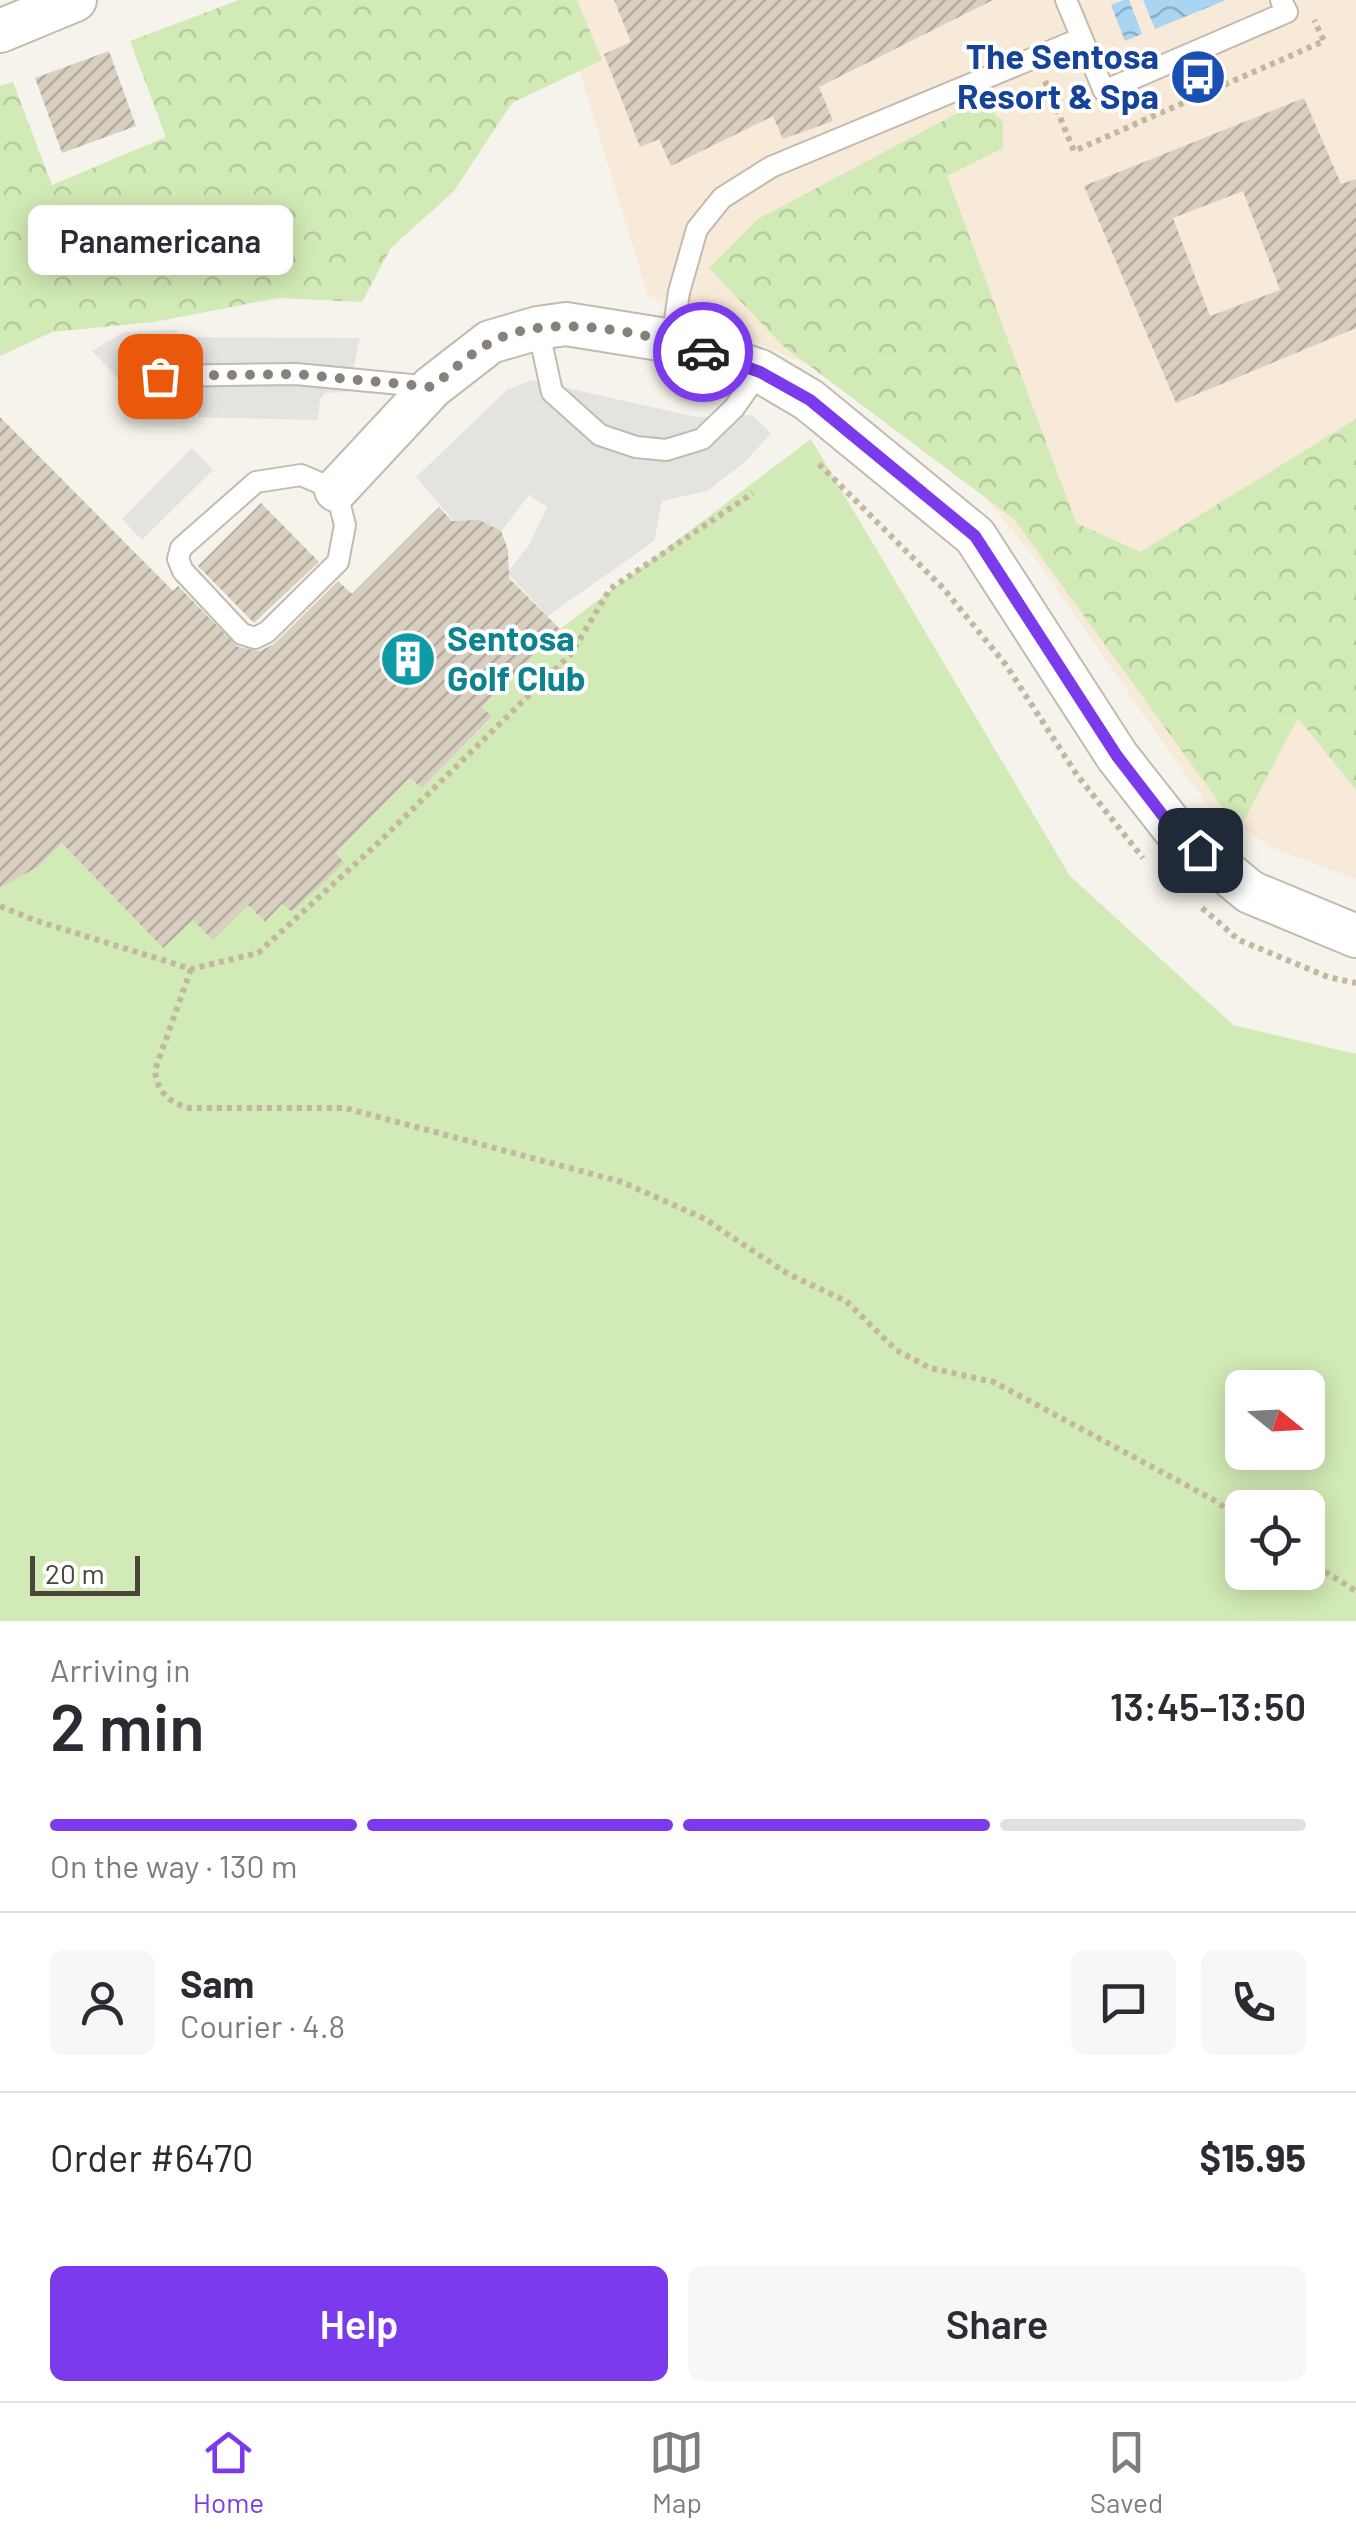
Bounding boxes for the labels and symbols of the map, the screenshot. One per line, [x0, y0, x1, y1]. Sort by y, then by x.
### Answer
place label: The Sentosa Resort & Spa [957, 34, 1159, 116]
bus stop icon: The Sentosa Resort & Spa [1168, 47, 1228, 107]
callout: Panamericana [28, 206, 292, 276]
courier [653, 302, 753, 402]
pin [118, 334, 203, 419]
place label: Sentosa Golf Club [447, 616, 586, 698]
building icon: Sentosa Golf Club [378, 629, 438, 689]
pin [1158, 808, 1243, 893]
north arrow [1225, 1370, 1325, 1470]
scale bar [30, 1551, 140, 1596]

